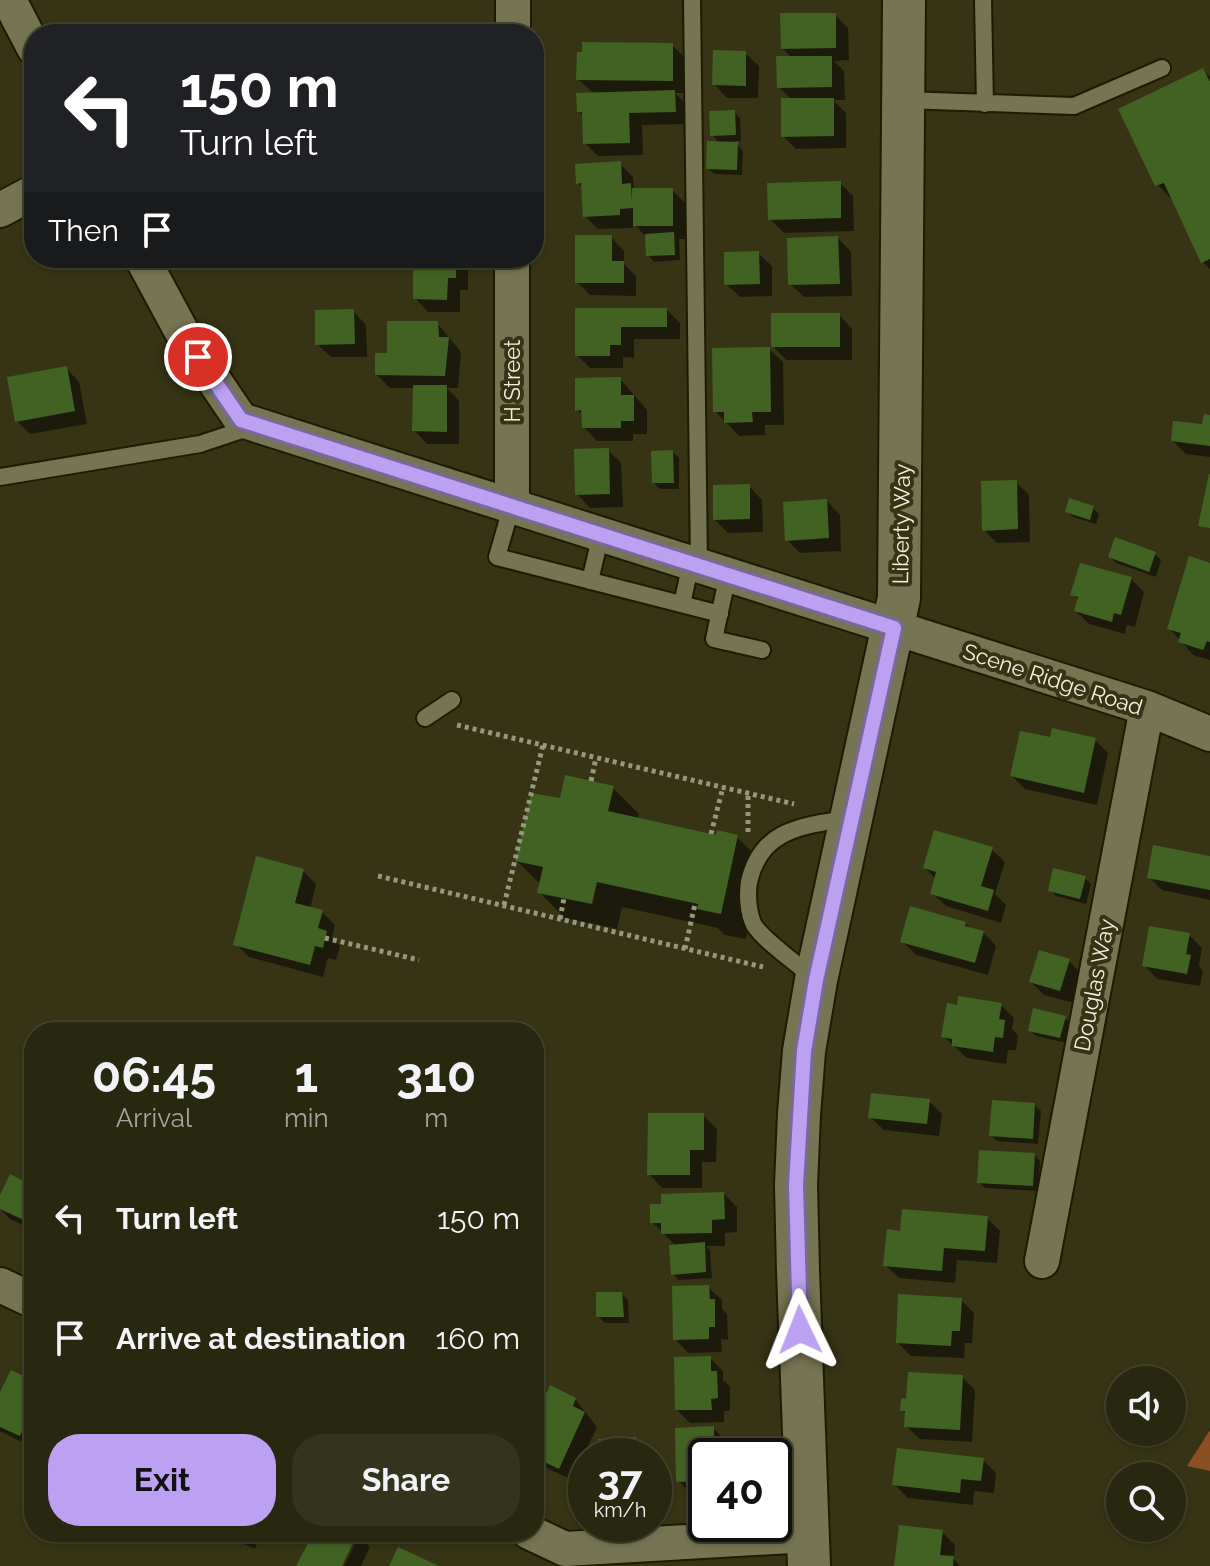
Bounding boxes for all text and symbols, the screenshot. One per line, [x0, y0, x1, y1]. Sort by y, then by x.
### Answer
text: 150 m [180, 54, 339, 120]
icon: left [48, 56, 152, 160]
text: Turn left [180, 121, 318, 163]
icon: arrive [135, 208, 179, 252]
text: Then [48, 213, 119, 248]
pin [164, 323, 232, 391]
icon: arrive [176, 335, 220, 379]
street label: H Street [499, 339, 525, 422]
street label: Liberty Way [887, 463, 915, 585]
street label: Scene Ridge Road [960, 638, 1146, 720]
street label: Douglas Way [1068, 917, 1120, 1053]
text: 06:45 [92, 1047, 216, 1103]
text: 1 [294, 1047, 318, 1103]
text: 310 [396, 1047, 476, 1103]
text: Arrival [116, 1103, 192, 1133]
text: min [284, 1103, 329, 1133]
text: m [424, 1103, 448, 1133]
icon: left [48, 1196, 92, 1240]
text: Turn left [116, 1201, 238, 1236]
text: 150 m [437, 1201, 520, 1236]
position arrow [758, 1288, 842, 1372]
icon: arrive [48, 1316, 92, 1360]
text: Arrive at destination [116, 1321, 406, 1356]
text: 160 m [435, 1321, 520, 1356]
map controls [1106, 1366, 1186, 1542]
button: sound [1106, 1366, 1186, 1446]
button: Exit [48, 1434, 276, 1526]
button: Share [292, 1434, 520, 1526]
speed limit sign: 40 [688, 1438, 792, 1542]
text: 37 [598, 1456, 642, 1503]
button: search [1106, 1462, 1186, 1542]
text: km/h [594, 1498, 646, 1522]

